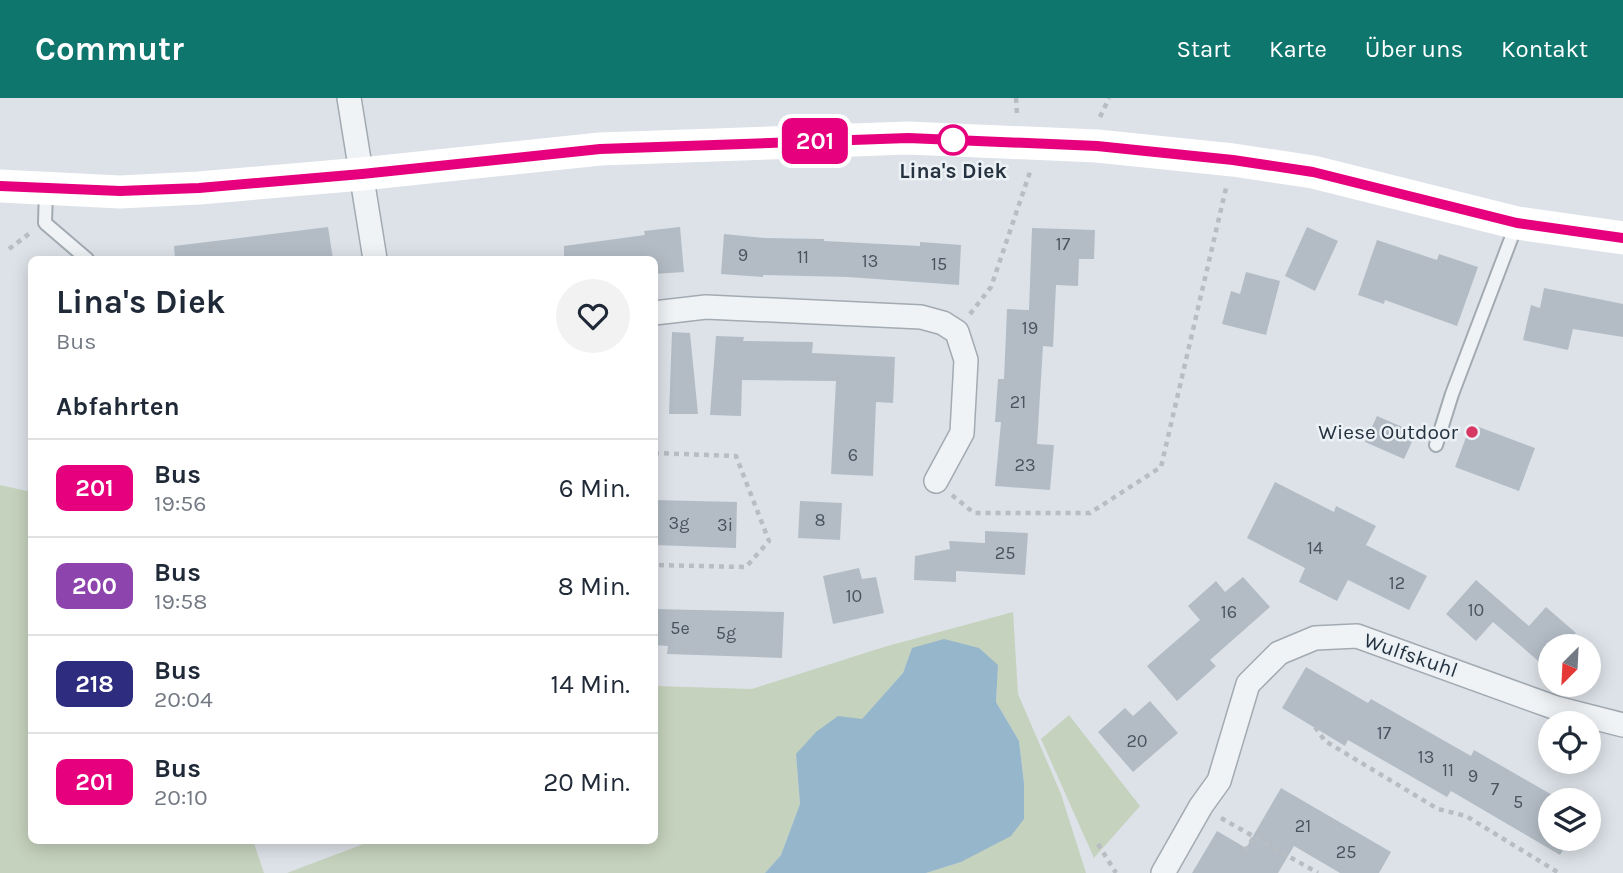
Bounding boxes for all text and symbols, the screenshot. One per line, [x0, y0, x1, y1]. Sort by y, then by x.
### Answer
text: Commutr [35, 30, 184, 68]
text: Start [1177, 35, 1231, 63]
text: Karte [1269, 35, 1327, 63]
text: Über uns [1365, 35, 1463, 63]
text: Kontakt [1501, 35, 1588, 63]
line badge: 201 [775, 118, 855, 164]
marker: Lina's Diek [938, 125, 968, 155]
text: 201 [796, 127, 834, 155]
place label: Lina's Diek [899, 159, 1007, 183]
house number: 17 [1056, 233, 1071, 255]
house number: 9 [738, 244, 748, 266]
house number: 11 [797, 246, 809, 268]
house number: 13 [862, 250, 878, 272]
house number: 15 [931, 253, 947, 275]
button: heart [556, 279, 630, 353]
text: Lina's Diek [56, 283, 225, 321]
house number: 19 [1022, 317, 1038, 339]
text: Bus [56, 328, 96, 355]
text: Abfahrten [56, 391, 180, 422]
house number: 21 [1010, 391, 1026, 413]
place label: Wiese Outdoor [1318, 420, 1458, 444]
marker: Wiese Outdoor [1464, 424, 1480, 440]
house number: 6 [848, 444, 858, 466]
house number: 23 [1014, 454, 1036, 476]
text: Bus [154, 459, 201, 490]
text: 6 Min. [559, 473, 630, 504]
text: 201 [75, 474, 114, 502]
text: 19:56 [154, 490, 206, 517]
house number: 8 [814, 509, 826, 531]
house number: 3g [669, 512, 689, 534]
house number: 3i [717, 514, 733, 536]
house number: 14 [1307, 537, 1323, 559]
house number: 25 [995, 542, 1015, 564]
text: Bus [154, 557, 201, 588]
text: 8 Min. [558, 571, 630, 602]
text: 200 [72, 572, 117, 600]
house number: 12 [1389, 572, 1405, 594]
house number: 10 [846, 585, 862, 607]
text: 19:58 [154, 588, 207, 615]
house number: 10 [1468, 599, 1484, 621]
house number: 16 [1221, 601, 1237, 623]
house number: 5e [670, 617, 690, 639]
house number: 5g [716, 622, 736, 644]
street label: Wulfskuhl [1361, 628, 1461, 682]
north arrow [1538, 634, 1601, 696]
map controls [1538, 634, 1601, 851]
text: Bus [154, 655, 201, 686]
text: 14 Min. [551, 669, 630, 700]
text: 218 [75, 670, 114, 698]
text: 20:04 [154, 686, 213, 713]
button: locate [1538, 711, 1601, 774]
house number: 17 [1377, 722, 1392, 744]
house number: 20 [1126, 730, 1148, 752]
house number: 13 [1418, 746, 1434, 768]
text: Bus [154, 753, 201, 784]
house number: 11 [1442, 759, 1454, 781]
house number: 9 [1468, 765, 1478, 787]
text: 20 Min. [543, 767, 630, 798]
text: 201 [75, 768, 114, 796]
house number: 7 [1491, 778, 1500, 800]
text: 20:10 [154, 784, 208, 811]
button: layers [1538, 788, 1601, 851]
house number: 5 [1513, 791, 1523, 813]
house number: 21 [1295, 815, 1311, 837]
house number: 25 [1336, 841, 1356, 863]

